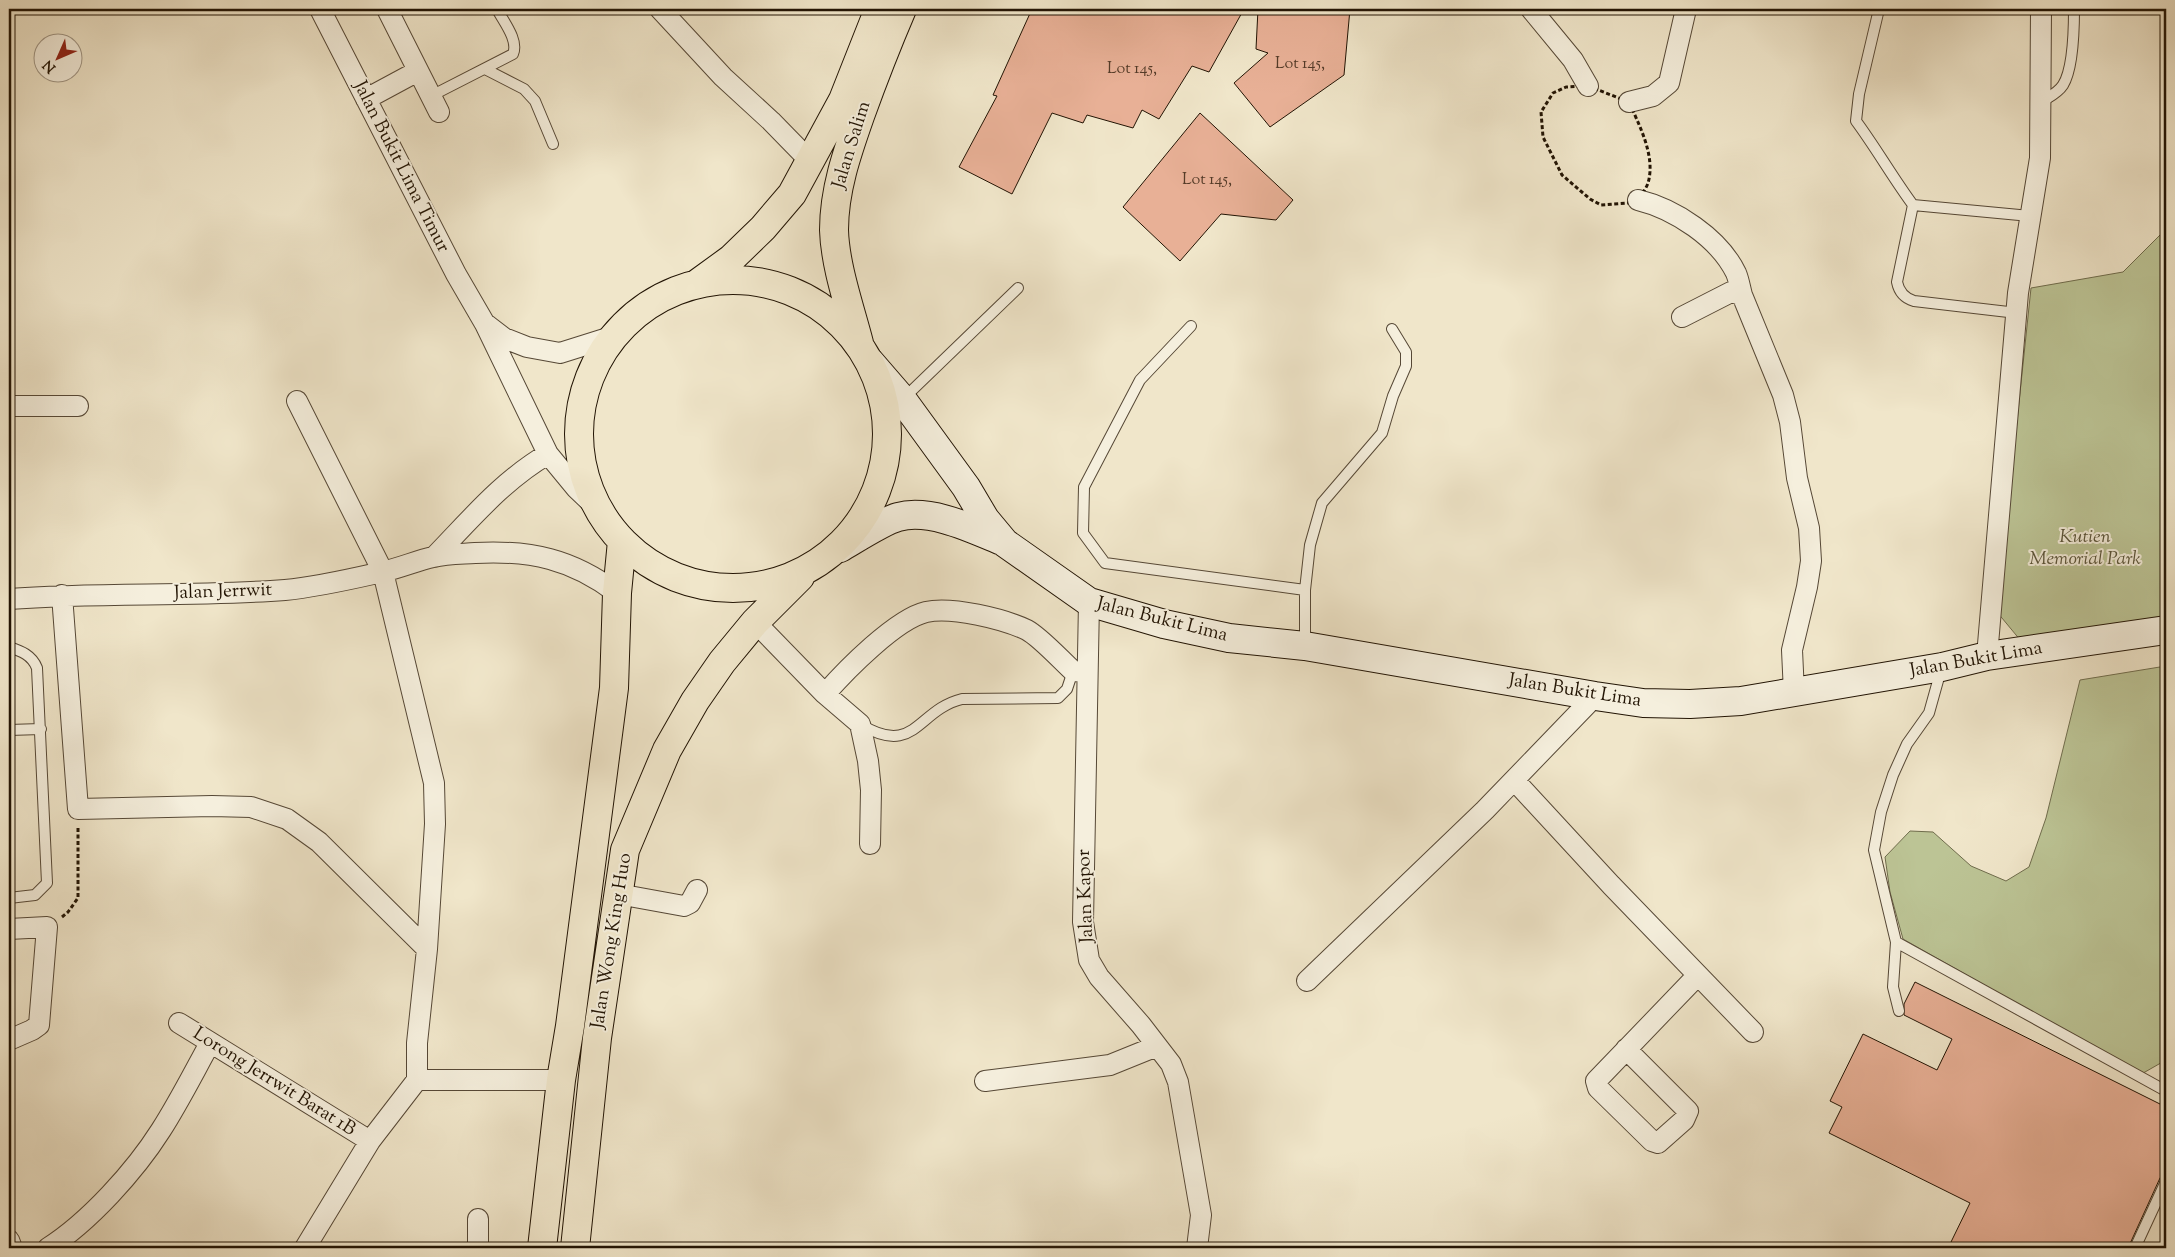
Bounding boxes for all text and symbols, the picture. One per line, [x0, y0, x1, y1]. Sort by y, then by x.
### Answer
north arrow [32, 32, 82, 82]
house number: Lot 145, [1275, 53, 1325, 76]
text: N [39, 55, 61, 77]
house number: Lot 145, [1107, 58, 1157, 81]
street label: Jalan Bukit Lima Timur [345, 76, 456, 258]
street label: Jalan Salim [826, 98, 878, 193]
house number: Lot 145, [1182, 169, 1232, 192]
park label: Kutien Memorial Park [2029, 524, 2141, 573]
street label: Jalan Jerrwit [172, 577, 273, 607]
street label: Jalan Bukit Lima [1093, 590, 1231, 649]
street label: Jalan Bukit Lima [1907, 635, 2045, 685]
street label: Jalan Bukit Lima [1506, 667, 1644, 715]
street label: Jalan Kapor [1071, 849, 1101, 944]
street label: Jalan Wong King Huo [585, 851, 639, 1032]
street label: Lorong Jerrwit Barat 1B [187, 1021, 361, 1143]

